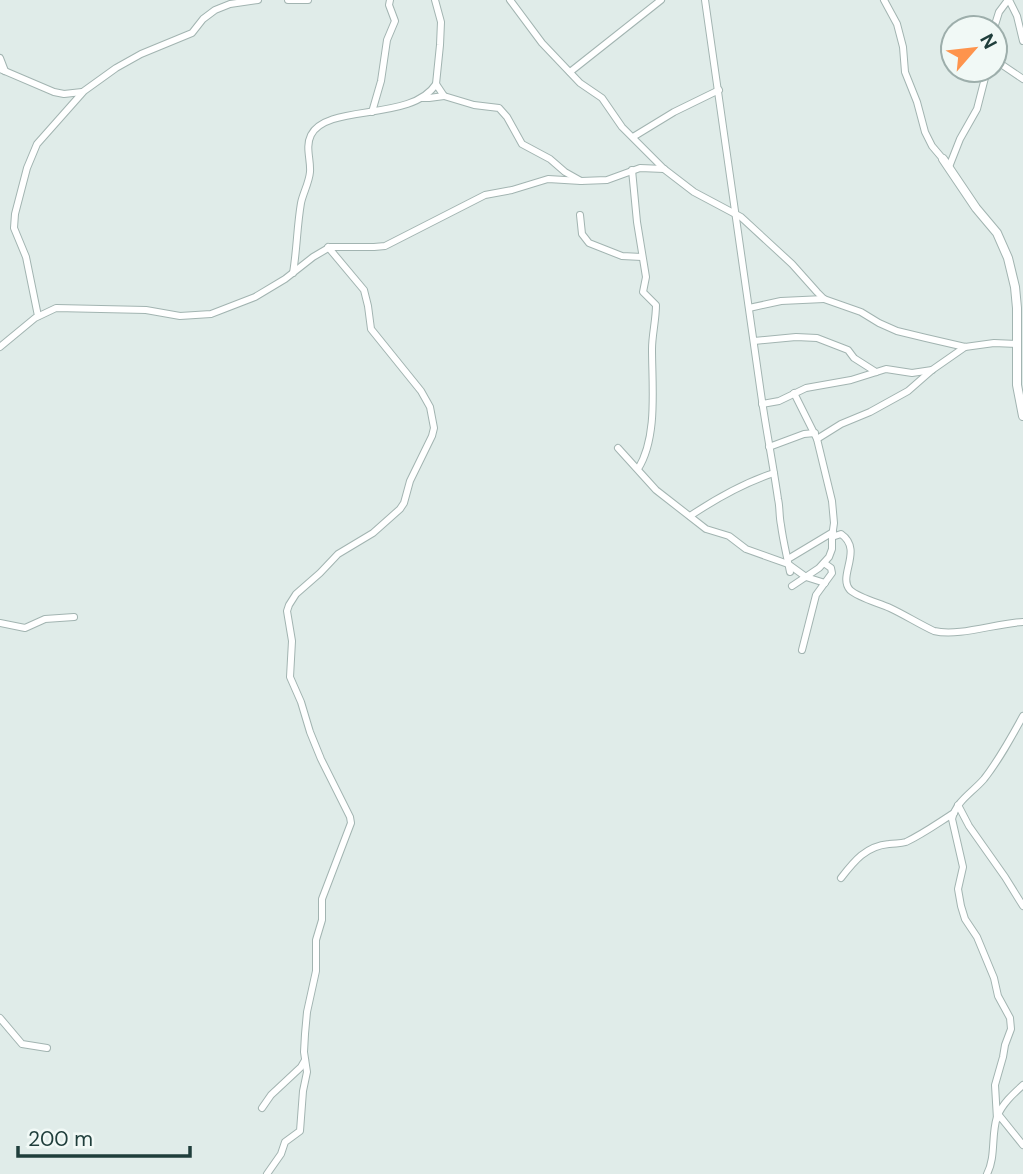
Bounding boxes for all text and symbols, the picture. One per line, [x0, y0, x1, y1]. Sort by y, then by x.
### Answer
north arrow [939, 14, 1009, 84]
text: N [974, 29, 1003, 53]
scale bar [18, 1114, 189, 1158]
text: 200 m [28, 1125, 93, 1153]

